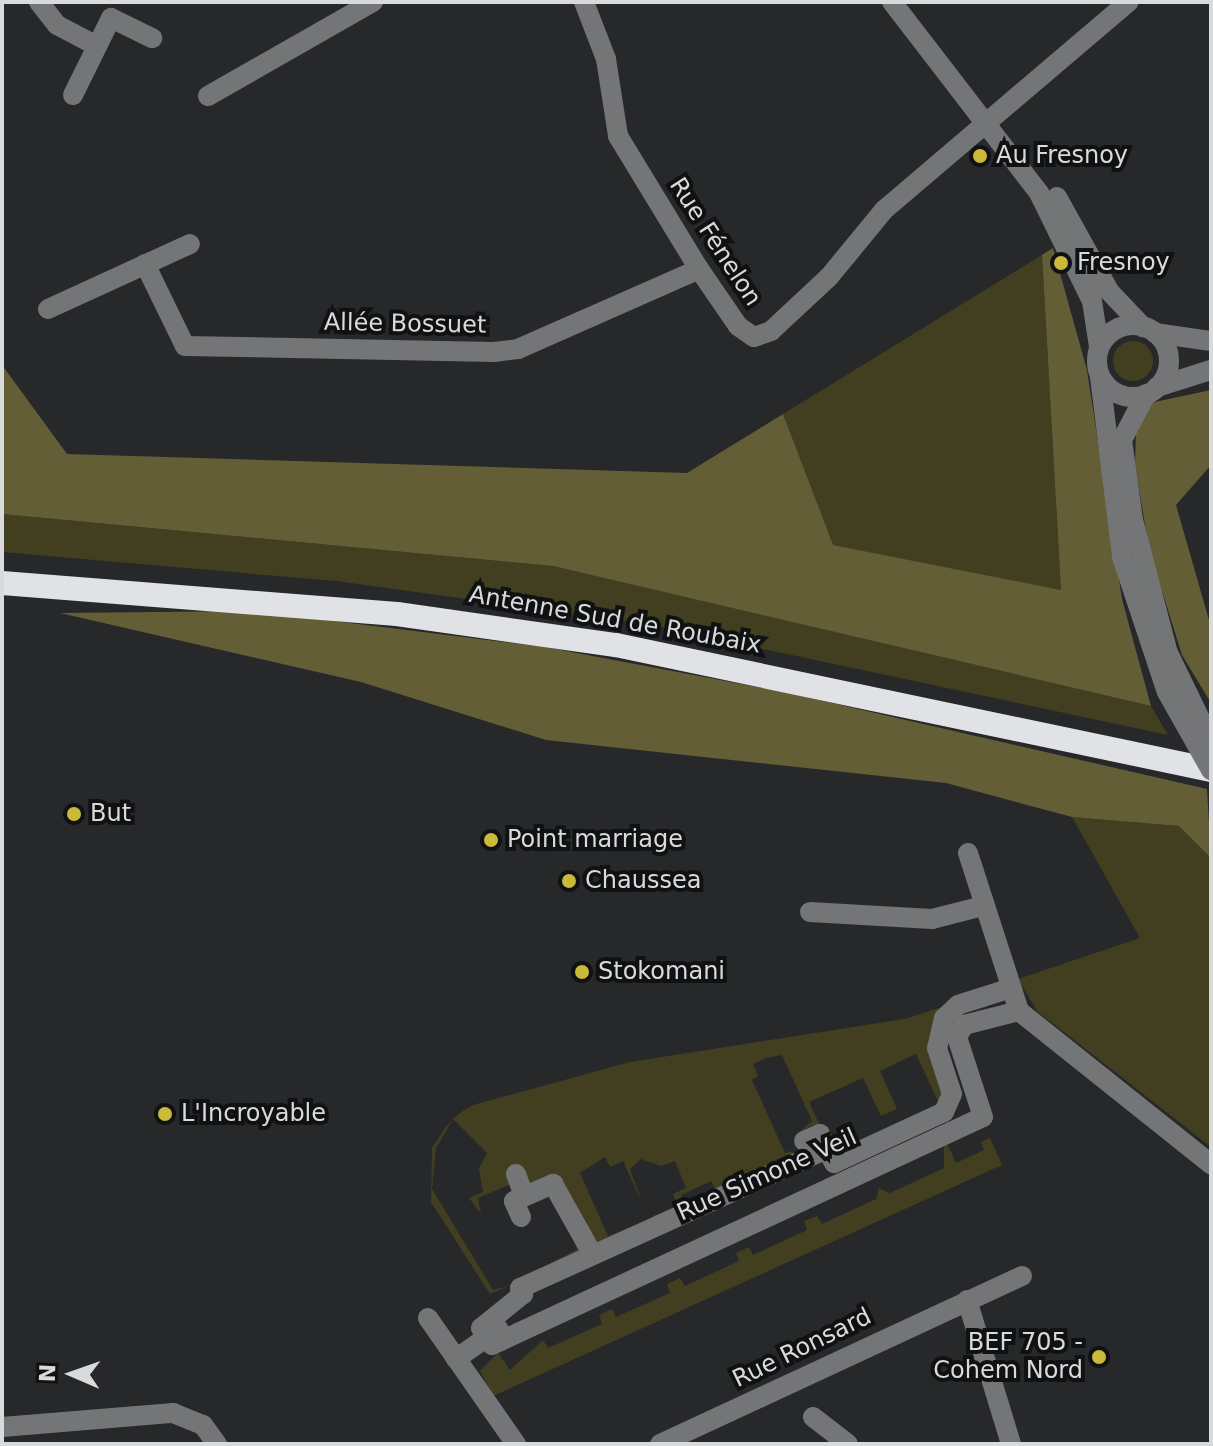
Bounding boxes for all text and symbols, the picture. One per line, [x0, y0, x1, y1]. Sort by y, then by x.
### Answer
place label: Au Fresnoy [996, 142, 1128, 170]
marker: Au Fresnoy [971, 147, 989, 165]
street label: Rue Fénelon [663, 173, 767, 311]
place label: Fresnoy [1077, 249, 1170, 277]
marker: Fresnoy [1052, 254, 1070, 272]
street label: Allée Bossuet [324, 308, 486, 340]
street label: Antenne Sud de Roubaix [467, 580, 763, 660]
place label: But [90, 800, 131, 828]
marker: But [65, 805, 83, 823]
place label: Point marriage [507, 826, 683, 854]
marker: Point marriage [482, 831, 500, 849]
place label: Chaussea [585, 867, 701, 895]
marker: Chaussea [560, 872, 578, 890]
place label: Stokomani [598, 958, 725, 986]
marker: Stokomani [573, 963, 591, 981]
place label: L'Incroyable [181, 1100, 326, 1128]
marker: L'Incroyable [156, 1105, 174, 1123]
street label: Rue Simone Veil [673, 1123, 861, 1227]
street label: Rue Ronsard [728, 1302, 876, 1394]
place label: BEF 705 - Cohem Nord [933, 1329, 1083, 1385]
north arrow [32, 1334, 112, 1414]
marker: BEF 705 - Cohem Nord [1090, 1348, 1108, 1366]
text: N [35, 1364, 60, 1383]

